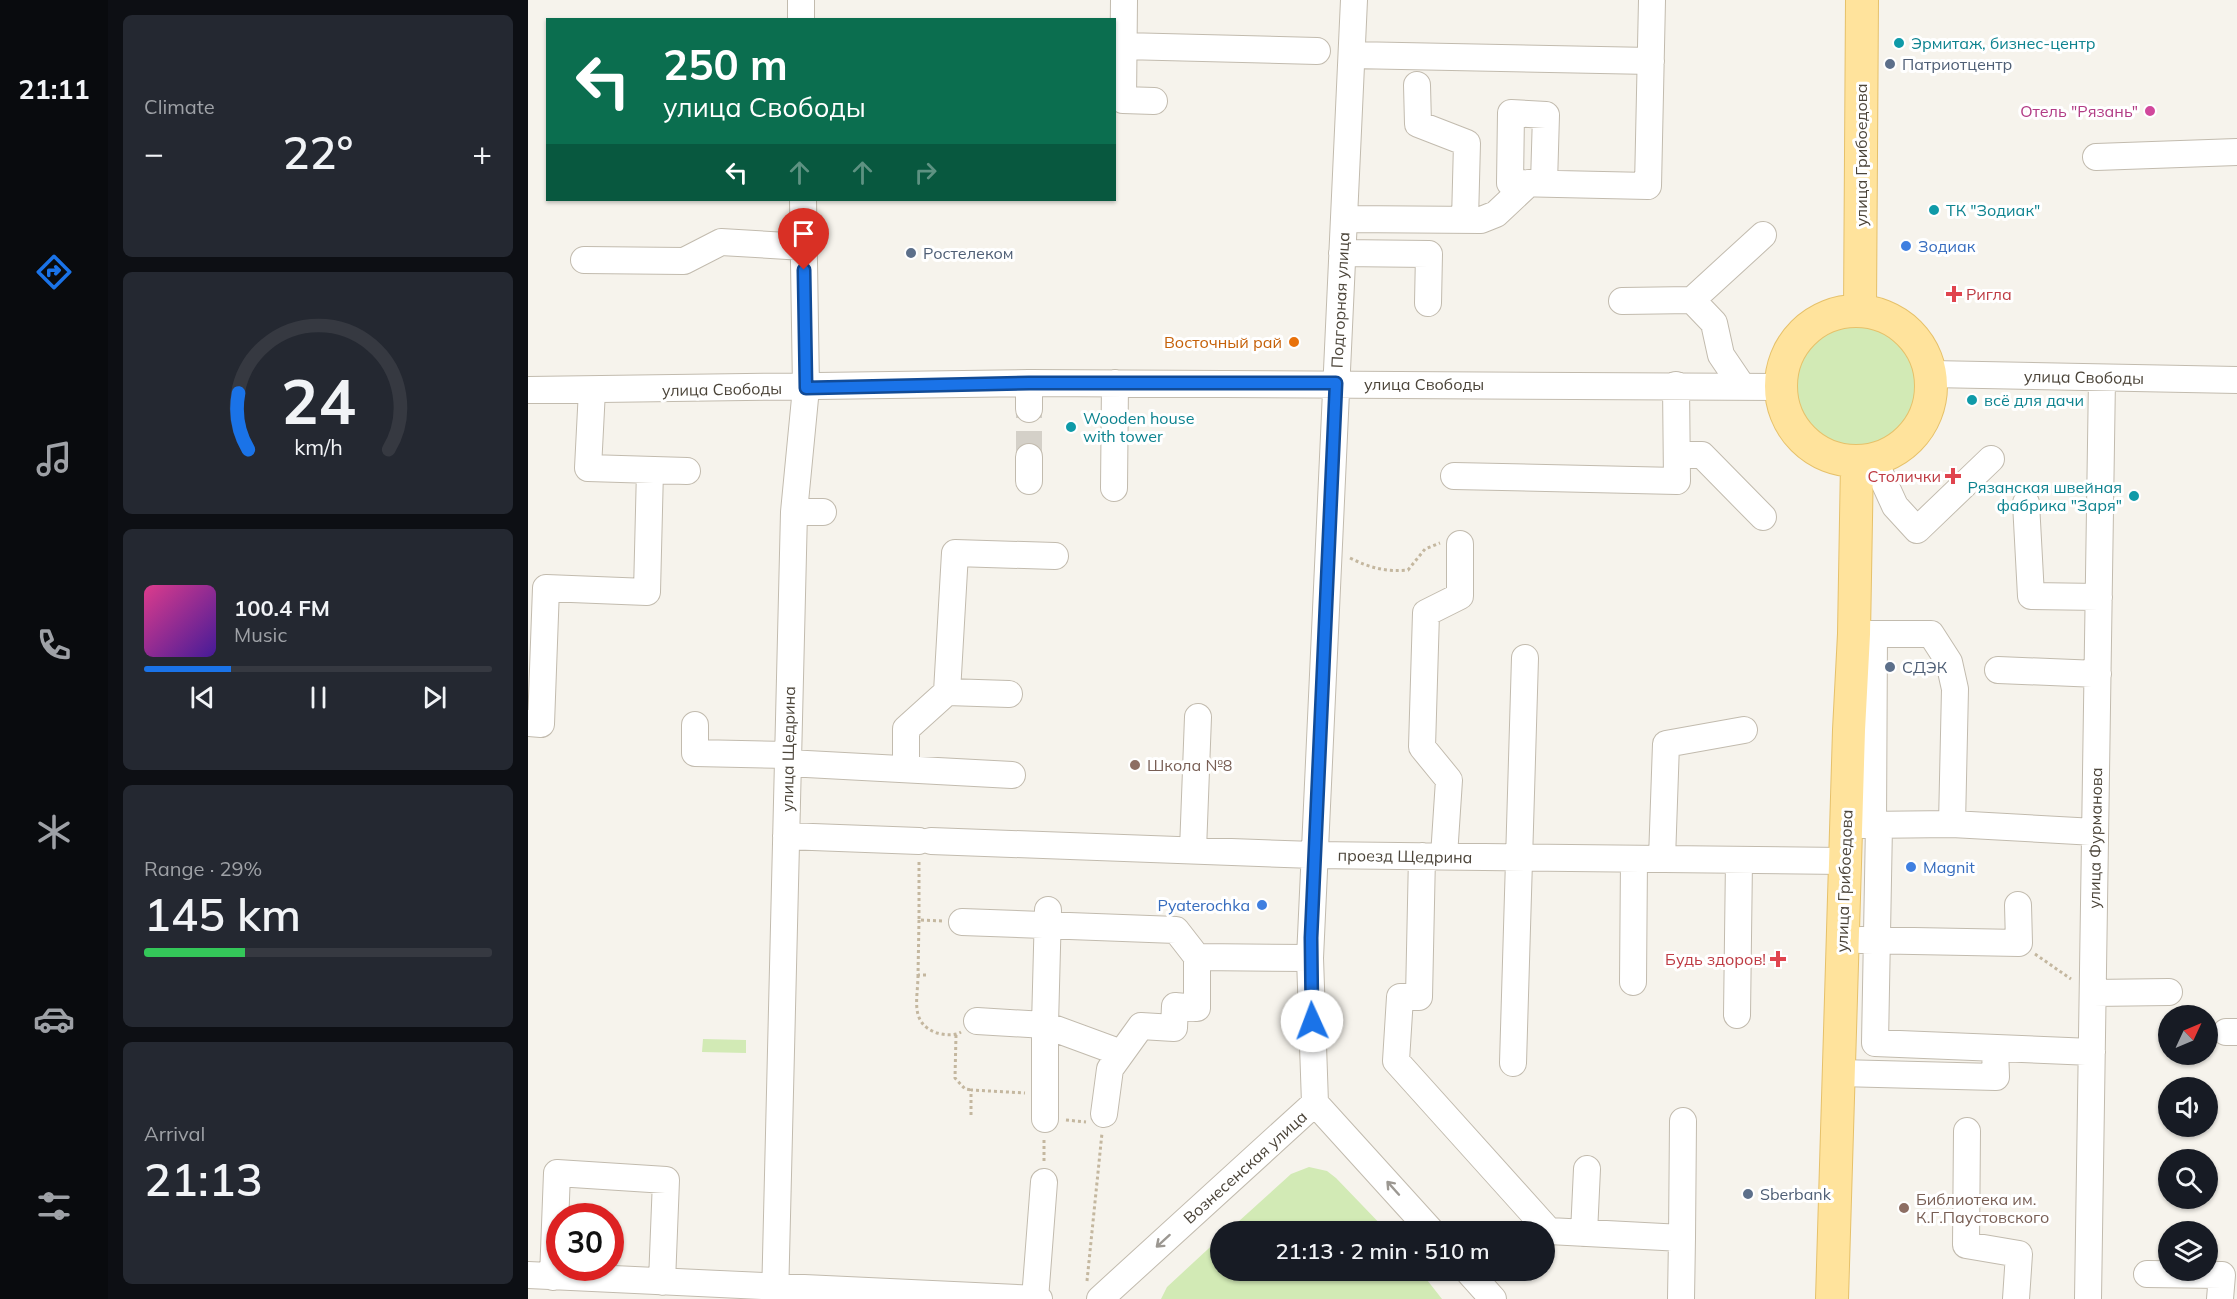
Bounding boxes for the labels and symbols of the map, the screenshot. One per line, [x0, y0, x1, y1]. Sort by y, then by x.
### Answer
place label: Эрмитаж, бизнес-центр [1911, 33, 2095, 53]
marker: Эрмитаж, бизнес-центр [1892, 36, 1906, 50]
place label: Патриотцентр [1902, 54, 2012, 74]
marker: Патриотцентр [1883, 57, 1897, 71]
street label: улица Грибоедова [1851, 84, 1871, 226]
place label: Отель "Рязань" [2020, 101, 2138, 121]
marker: Отель "Рязань" [2143, 104, 2157, 118]
place label: ТК "Зодиак" [1946, 200, 2040, 220]
marker: ТК "Зодиак" [1927, 203, 1941, 217]
pin [778, 208, 829, 270]
street label: Подгорная улица [1326, 231, 1354, 369]
place label: Зодиак [1918, 236, 1976, 256]
marker: Зодиак [1899, 239, 1913, 253]
place label: Ростелеком [923, 243, 1014, 263]
marker: Ростелеком [904, 246, 918, 260]
place label: Ригла [1966, 284, 2012, 304]
marker: Ригла [1947, 287, 1961, 301]
place label: Восточный рай [1164, 332, 1282, 352]
marker: Восточный рай [1287, 335, 1301, 349]
street label: улица Свободы [2024, 366, 2144, 388]
street label: улица Свободы [1364, 374, 1484, 394]
street label: улица Свободы [662, 378, 782, 400]
place label: всё для дачи [1984, 390, 2084, 410]
marker: всё для дачи [1965, 393, 1979, 407]
place label: Wooden house with tower [1083, 408, 1194, 446]
marker: Wooden house with tower [1064, 420, 1078, 434]
place label: Столички [1868, 466, 1941, 486]
marker: Столички [1946, 469, 1960, 483]
place label: Рязанская швейная фабрика "Заря" [1967, 477, 2122, 515]
marker: Рязанская швейная фабрика "Заря" [2127, 489, 2141, 503]
place label: СДЭК [1902, 657, 1948, 677]
marker: СДЭК [1883, 660, 1897, 674]
street label: улица Щедрина [777, 686, 799, 812]
place label: Школа №8 [1147, 755, 1232, 775]
marker: Школа №8 [1128, 758, 1142, 772]
street label: улица Фурманова [2084, 767, 2106, 909]
street label: улица Грибоедова [1832, 809, 1856, 953]
street label: проезд Щедрина [1337, 845, 1473, 867]
place label: Magnit [1923, 857, 1975, 877]
marker: Magnit [1904, 860, 1918, 874]
place label: Pyaterochka [1158, 895, 1250, 915]
marker: Pyaterochka [1255, 898, 1269, 912]
place label: Будь здоров! [1665, 949, 1766, 969]
marker: Будь здоров! [1771, 952, 1785, 966]
position arrow [1280, 989, 1344, 1053]
north arrow [2158, 1005, 2218, 1065]
street label: Вознесенская улица [1179, 1106, 1311, 1228]
one-way arrow [1386, 1181, 1400, 1196]
place label: Sberbank [1760, 1184, 1832, 1204]
marker: Sberbank [1741, 1187, 1755, 1201]
place label: Библиотека им. К.Г.Паустовского [1916, 1189, 2049, 1227]
marker: Библиотека им. К.Г.Паустовского [1897, 1201, 1911, 1215]
speed limit sign: 30 [546, 1203, 624, 1281]
one-way arrow [1156, 1234, 1171, 1248]

